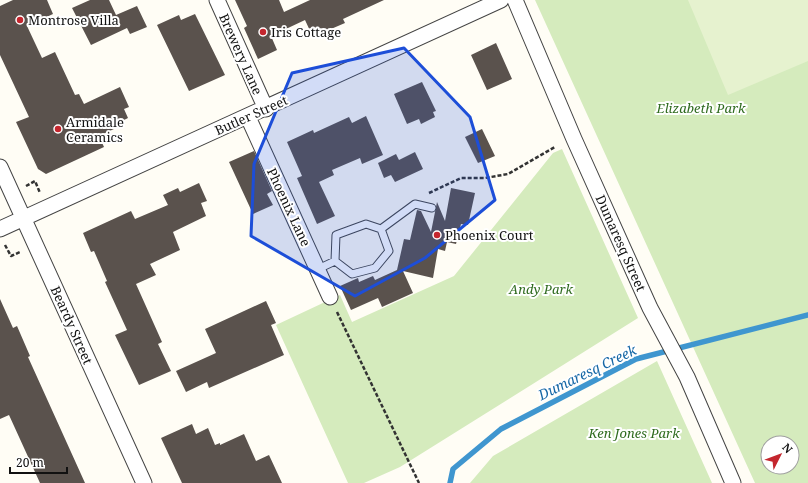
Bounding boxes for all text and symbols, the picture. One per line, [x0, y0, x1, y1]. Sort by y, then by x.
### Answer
street label: Brewery Lane [215, 10, 267, 98]
place label: Montrose Villa [28, 11, 119, 29]
marker: Montrose Villa [15, 15, 25, 25]
place label: Iris Cottage [271, 23, 341, 41]
marker: Iris Cottage [258, 27, 268, 37]
street label: Butler Street [212, 91, 291, 139]
park label: Elizabeth Park [656, 99, 746, 117]
place label: Armidale Ceramics [66, 113, 124, 146]
marker: Armidale Ceramics [53, 124, 63, 134]
street label: Phoenix Lane [263, 165, 315, 249]
street label: Dumaresq Street [592, 192, 651, 294]
place label: Phoenix Court [445, 226, 534, 244]
marker: Phoenix Court [432, 230, 442, 240]
park label: Andy Park [508, 280, 573, 298]
street label: Beardy Street [47, 283, 97, 367]
water label: Dumaresq Creek [534, 340, 640, 404]
park label: Ken Jones Park [587, 424, 680, 442]
north arrow [760, 435, 800, 475]
text: N [779, 440, 796, 456]
scale bar [10, 449, 67, 475]
text: 20 m [16, 454, 44, 471]

